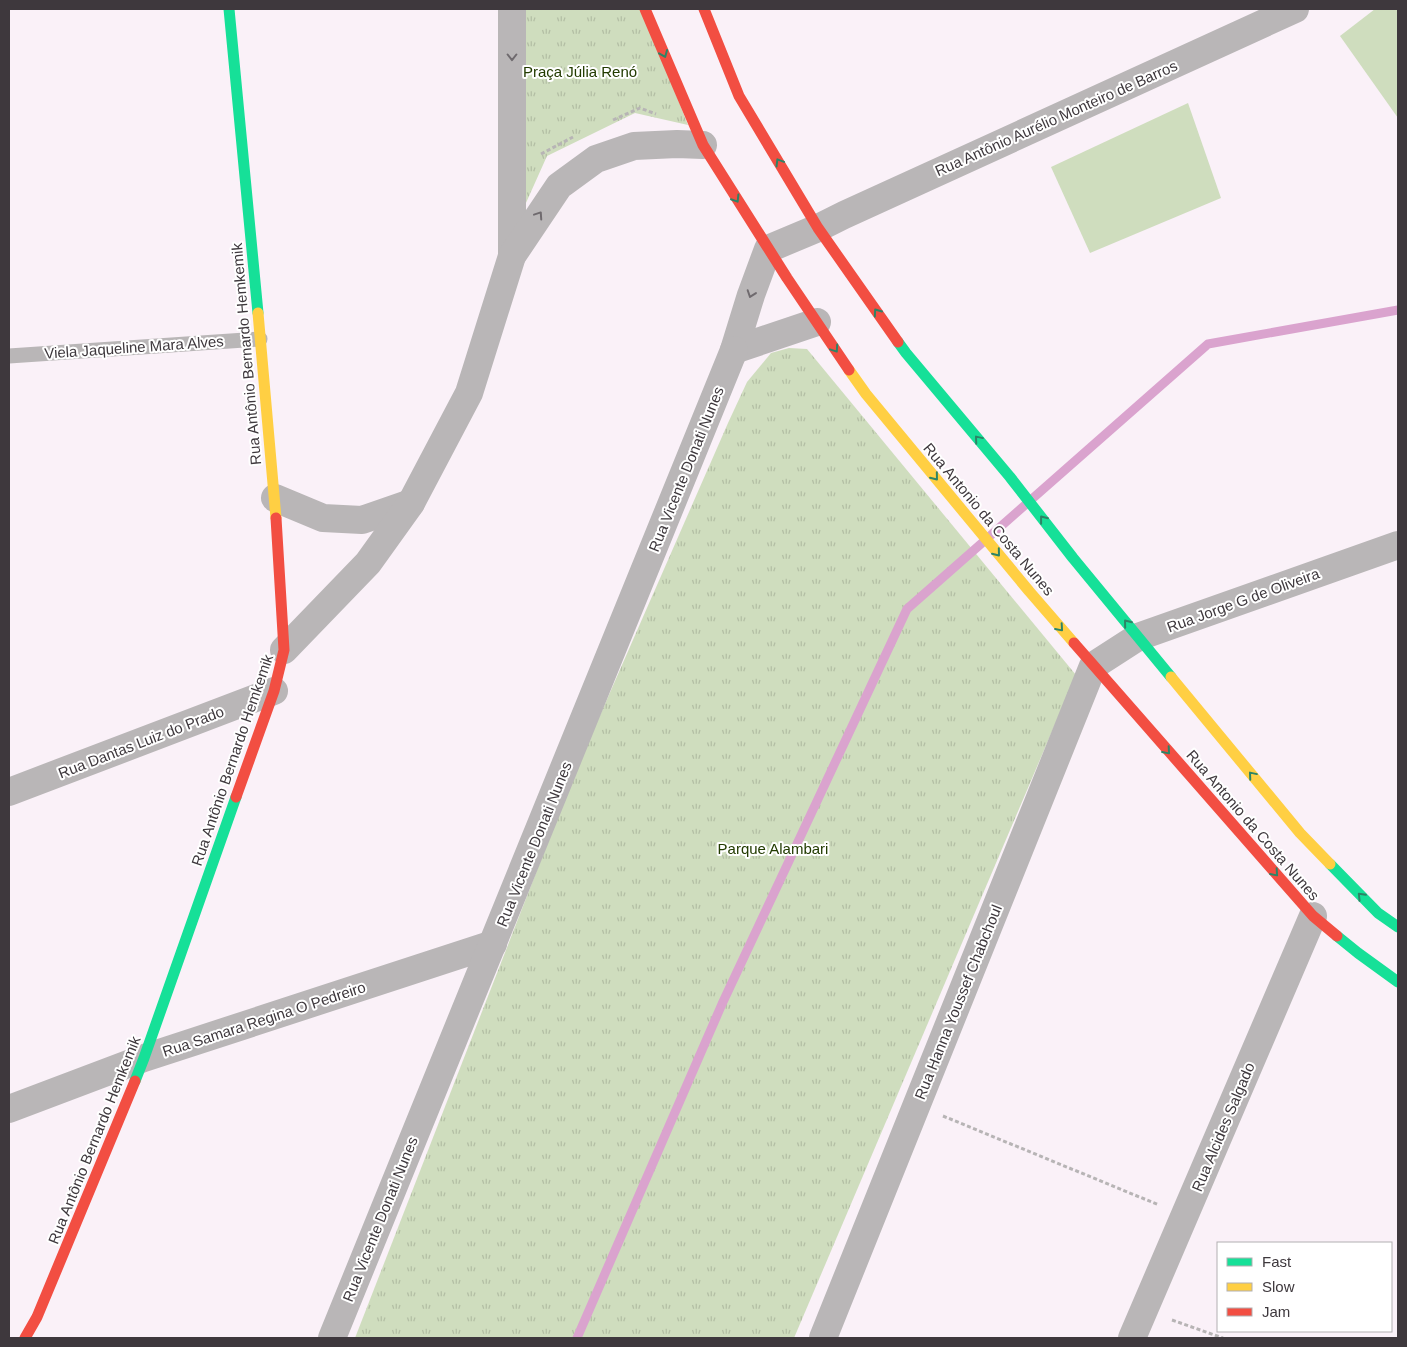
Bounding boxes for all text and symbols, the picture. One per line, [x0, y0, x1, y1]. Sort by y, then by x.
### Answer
one-way arrow [657, 49, 668, 58]
one-way arrow [507, 54, 517, 62]
street label: Rua Antônio Aurélio Monteiro de Barros [932, 57, 1180, 179]
park label: Praça Júlia Renó [523, 63, 637, 80]
one-way arrow [775, 158, 785, 167]
one-way arrow [730, 193, 740, 202]
one-way arrow [533, 211, 543, 220]
street label: Rua Antônio Bernardo Hemkemik [228, 242, 264, 466]
one-way arrow [747, 290, 757, 298]
one-way arrow [874, 308, 883, 318]
street label: Viela Jaqueline Mara Alves [44, 332, 224, 362]
one-way arrow [829, 343, 838, 353]
street label: Rua Vicente Donati Nunes [645, 384, 727, 554]
one-way arrow [976, 436, 984, 445]
street label: Rua Antonio da Costa Nunes [920, 439, 1058, 599]
one-way arrow [929, 472, 938, 481]
one-way arrow [1040, 515, 1049, 525]
one-way arrow [991, 547, 1000, 556]
street label: Rua Jorge G de Oliveira [1164, 564, 1322, 636]
one-way arrow [1124, 620, 1132, 629]
one-way arrow [1055, 623, 1064, 632]
street label: Rua Antônio Bernardo Hemkemik [188, 652, 276, 868]
street label: Rua Dantas Luiz do Prado [56, 703, 226, 781]
one-way arrow [1162, 745, 1171, 754]
street label: Rua Antonio da Costa Nunes [1183, 746, 1323, 904]
street label: Rua Vicente Donati Nunes [493, 759, 575, 929]
one-way arrow [1249, 772, 1258, 781]
park label: Parque Alambari [718, 840, 828, 857]
one-way arrow [1269, 867, 1278, 876]
one-way arrow [1358, 893, 1367, 902]
street label: Rua Hanna Youssef Chabchoul [911, 902, 1005, 1102]
street label: Rua Samara Regina O Pedreiro [160, 978, 368, 1060]
street label: Rua Antônio Bernardo Hemkemik [44, 1033, 144, 1246]
street label: Rua Alcides Salgado [1188, 1060, 1258, 1194]
street label: Rua Vicente Donati Nunes [339, 1134, 421, 1304]
legend [1217, 1242, 1392, 1332]
text: Fast [1262, 1253, 1292, 1270]
text: Slow [1262, 1278, 1295, 1295]
text: Jam [1262, 1303, 1290, 1320]

